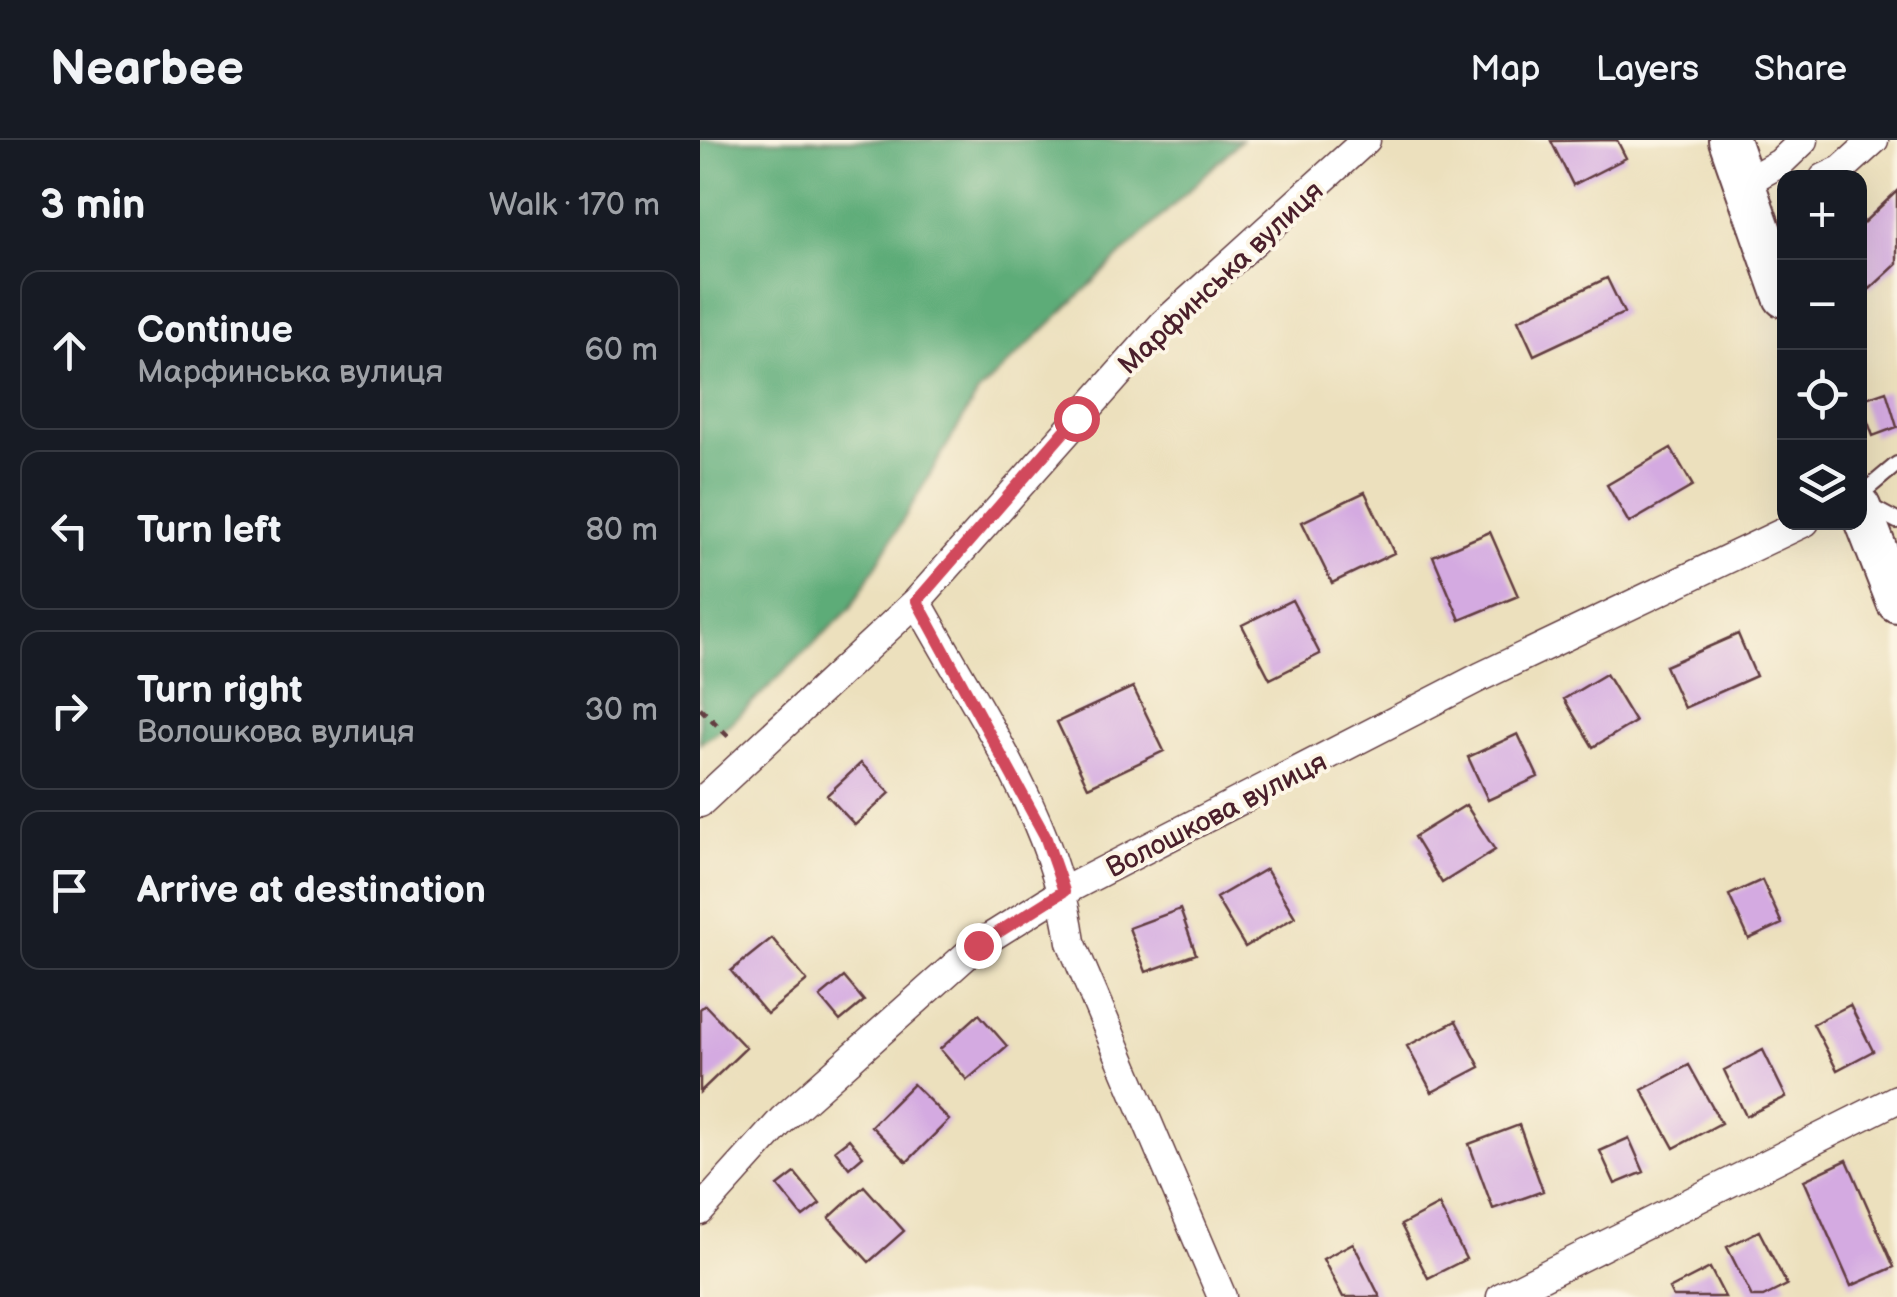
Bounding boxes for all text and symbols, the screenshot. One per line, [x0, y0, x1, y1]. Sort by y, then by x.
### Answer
text: Nearbee [50, 41, 244, 98]
text: Map [1470, 48, 1541, 91]
text: Layers [1596, 48, 1699, 91]
text: Share [1754, 48, 1847, 91]
map controls [1777, 170, 1867, 530]
button: + [1777, 170, 1867, 260]
street label: Марфинська вулиця [1112, 175, 1330, 382]
text: 3 min [40, 180, 145, 231]
text: Walk · 170 m [489, 186, 660, 225]
button: − [1777, 260, 1867, 350]
text: Continue [137, 308, 293, 353]
icon: ahead [42, 323, 97, 378]
text: 60 m [585, 331, 658, 370]
button: locate [1777, 350, 1867, 440]
text: Марфинська вулиця [137, 353, 443, 392]
route start [1054, 396, 1100, 442]
button: layers [1777, 440, 1867, 530]
icon: left [42, 503, 97, 558]
text: Turn left [137, 508, 281, 553]
text: 80 m [585, 511, 658, 550]
text: Turn right [137, 668, 302, 713]
icon: right [42, 683, 97, 738]
text: 30 m [584, 691, 658, 730]
text: Волошкова вулиця [137, 713, 415, 752]
street label: Волошкова вулиця [1101, 745, 1332, 885]
icon: arrive [42, 863, 97, 918]
text: Arrive at destination [137, 868, 486, 913]
route end [956, 923, 1002, 969]

